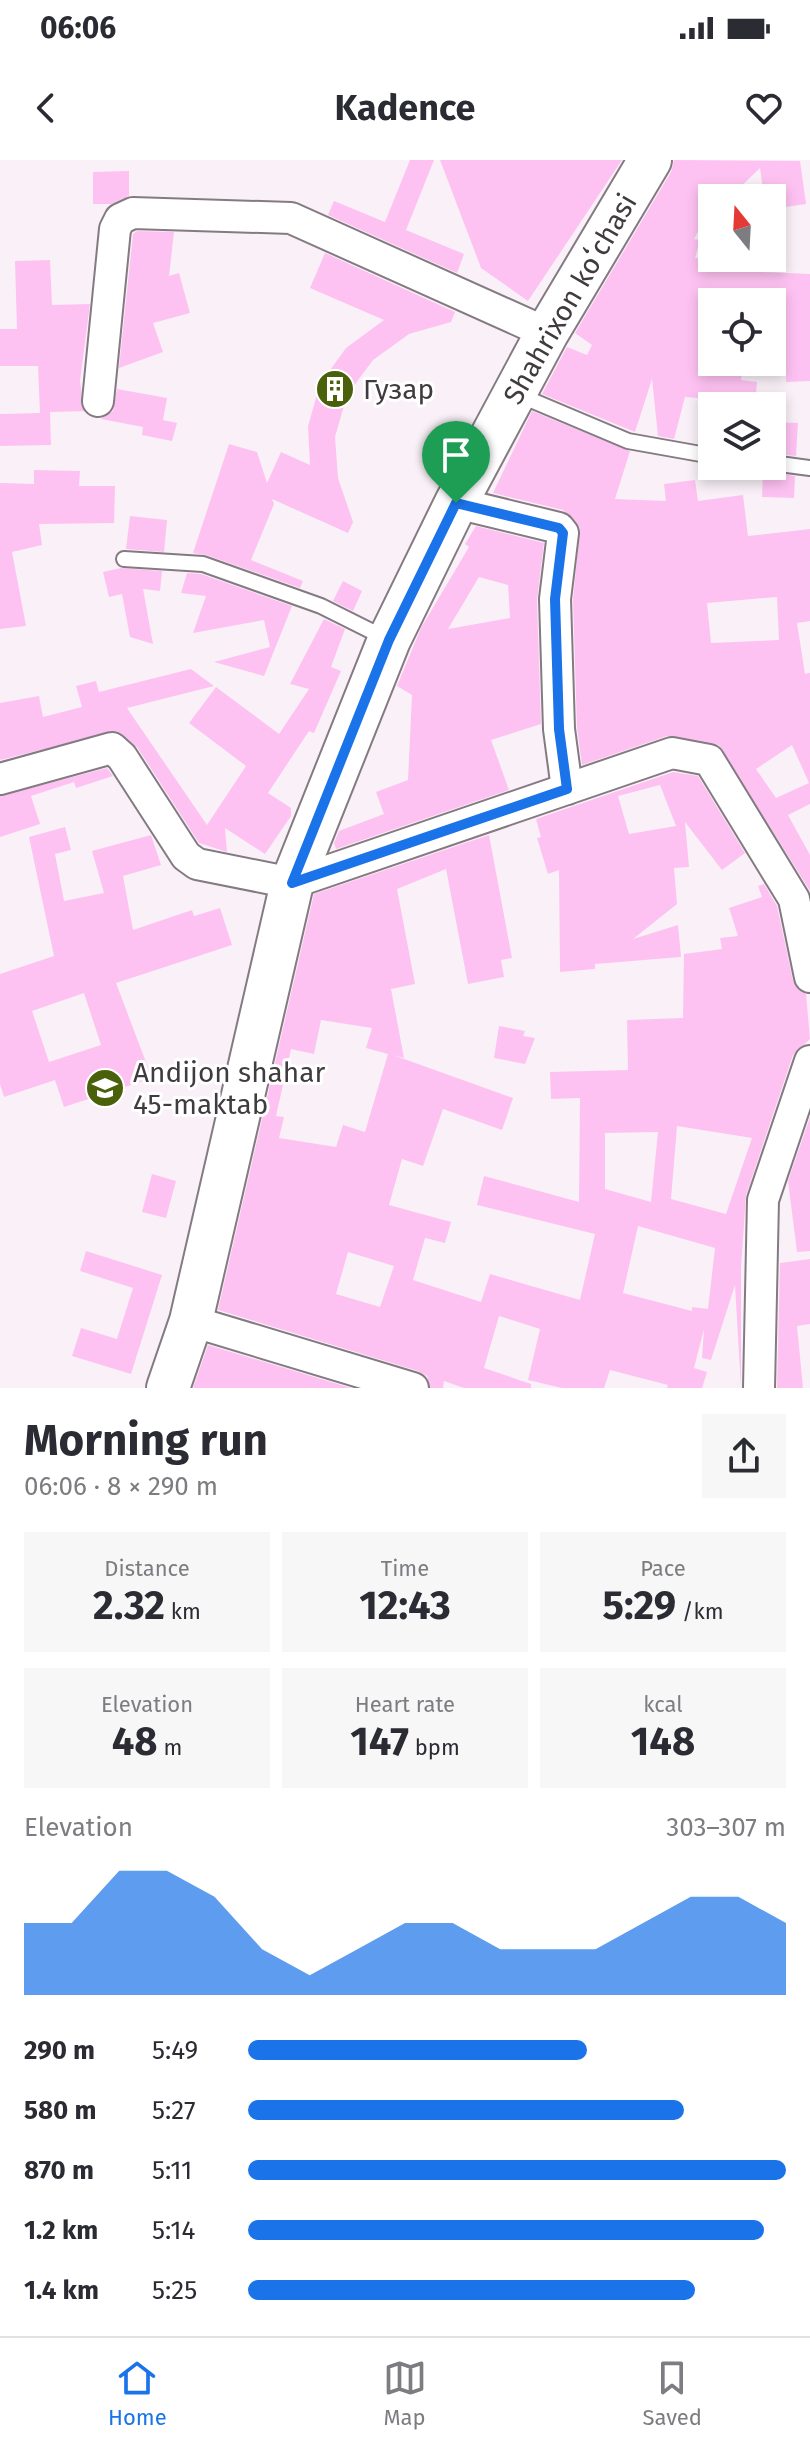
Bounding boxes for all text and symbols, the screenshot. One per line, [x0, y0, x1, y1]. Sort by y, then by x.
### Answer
text: 06:06 [40, 10, 116, 46]
icon: back [24, 86, 68, 130]
text: Kadence [335, 86, 475, 130]
icon: heart [742, 86, 786, 130]
north arrow [698, 184, 786, 272]
map controls [698, 184, 786, 480]
street label: Shahrixon koʻchasi [496, 188, 644, 410]
button: locate [698, 288, 786, 376]
building icon: Гузар [314, 368, 356, 410]
place label: Гузар [363, 373, 434, 406]
button: layers [698, 392, 786, 480]
pin [422, 421, 490, 503]
icon: arrive [434, 433, 478, 477]
place label: Andijon shahar 45-maktab [133, 1056, 325, 1121]
school or university icon: Andijon shahar 45-maktab [84, 1067, 126, 1109]
text: Morning run [24, 1414, 268, 1467]
button: share [702, 1414, 786, 1498]
text: 06:06 · 8 × 290 m [24, 1471, 218, 1502]
text: Distance [104, 1555, 190, 1582]
text: Time [381, 1555, 429, 1582]
text: Pace [640, 1555, 686, 1582]
text: 2.32 [93, 1582, 165, 1630]
text: 12:43 [359, 1582, 451, 1630]
text: 5:29 [602, 1582, 676, 1630]
text: km [165, 1598, 201, 1625]
text: /km [676, 1598, 724, 1625]
text: Elevation [101, 1691, 193, 1718]
text: Heart rate [355, 1691, 455, 1718]
text: kcal [643, 1691, 683, 1718]
text: 48 [112, 1718, 158, 1766]
text: 147 [350, 1718, 409, 1766]
text: 148 [631, 1718, 695, 1766]
text: m [158, 1734, 182, 1761]
text: bpm [409, 1734, 460, 1761]
text: Elevation [24, 1812, 133, 1843]
text: 303–307 m [666, 1812, 786, 1843]
text: 290 m [24, 2035, 95, 2066]
text: 5:49 [152, 2035, 198, 2066]
text: 580 m [24, 2095, 96, 2126]
text: 5:27 [152, 2095, 195, 2126]
text: 870 m [24, 2155, 94, 2186]
text: 5:11 [152, 2155, 192, 2186]
text: 1.2 km [24, 2215, 98, 2246]
text: 5:14 [152, 2215, 195, 2246]
text: 1.4 km [24, 2275, 99, 2306]
text: 5:25 [152, 2275, 197, 2306]
tab: Home [108, 2356, 167, 2431]
tab: Map [383, 2356, 427, 2431]
tab: Saved [643, 2356, 702, 2431]

